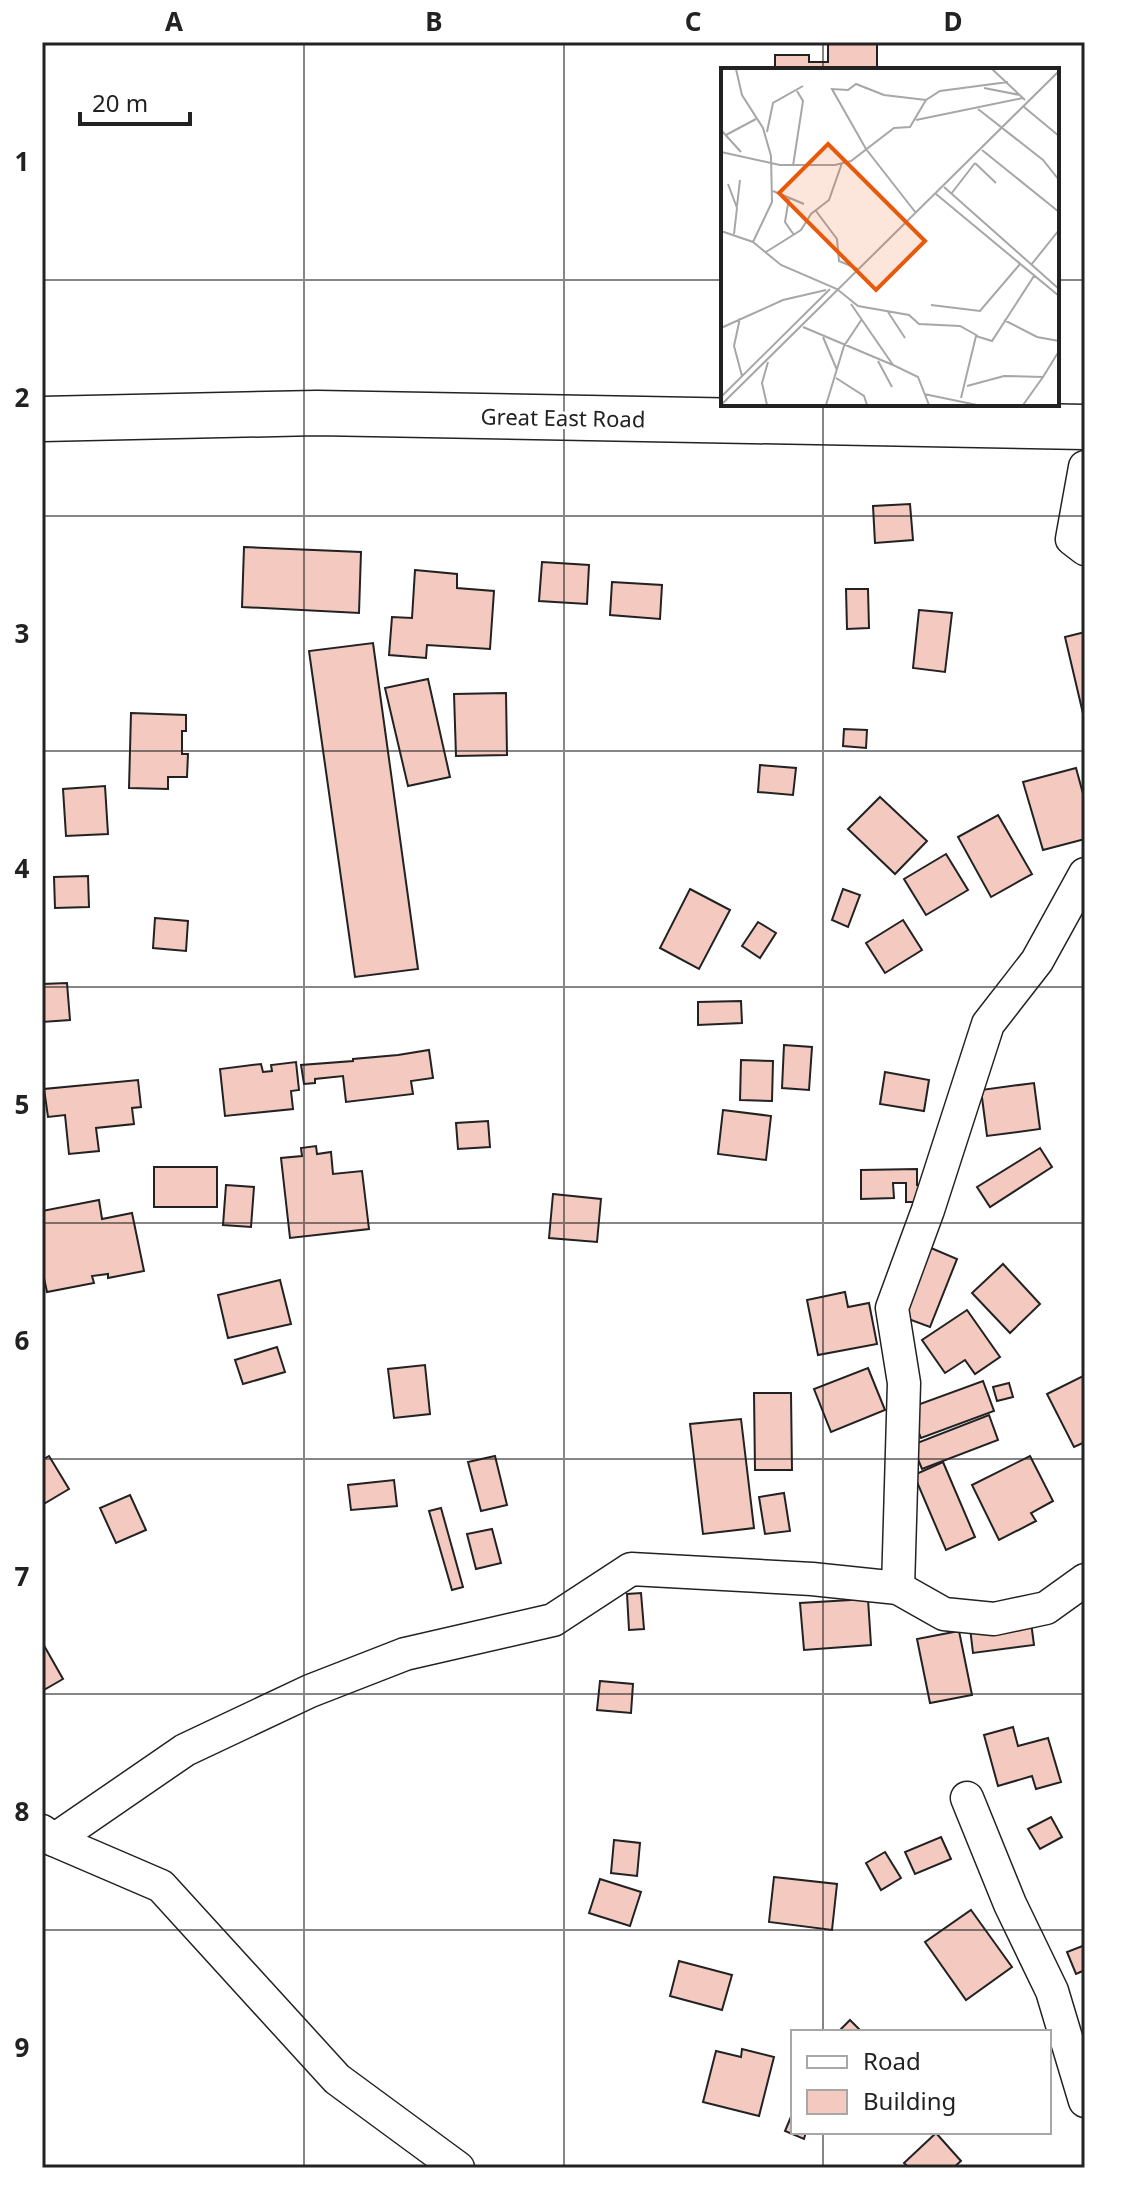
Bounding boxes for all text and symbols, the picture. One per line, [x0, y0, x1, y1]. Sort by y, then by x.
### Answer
text: A [165, 3, 183, 39]
text: B [425, 3, 443, 39]
text: C [685, 3, 701, 39]
text: D [943, 3, 963, 39]
inset map [721, 68, 1059, 406]
scale bar [80, 76, 190, 126]
text: 20 m [92, 86, 148, 119]
text: 1 [15, 143, 29, 179]
text: 2 [15, 379, 30, 415]
street label: Great East Road [480, 401, 646, 433]
text: 3 [15, 615, 29, 651]
text: 4 [15, 850, 30, 886]
text: 5 [15, 1086, 29, 1122]
text: 6 [15, 1322, 30, 1358]
text: 7 [15, 1558, 30, 1594]
text: 8 [15, 1793, 29, 1829]
text: 9 [15, 2029, 29, 2065]
legend [791, 2030, 1051, 2134]
text: Road [863, 2044, 921, 2077]
text: Building [863, 2084, 956, 2117]

